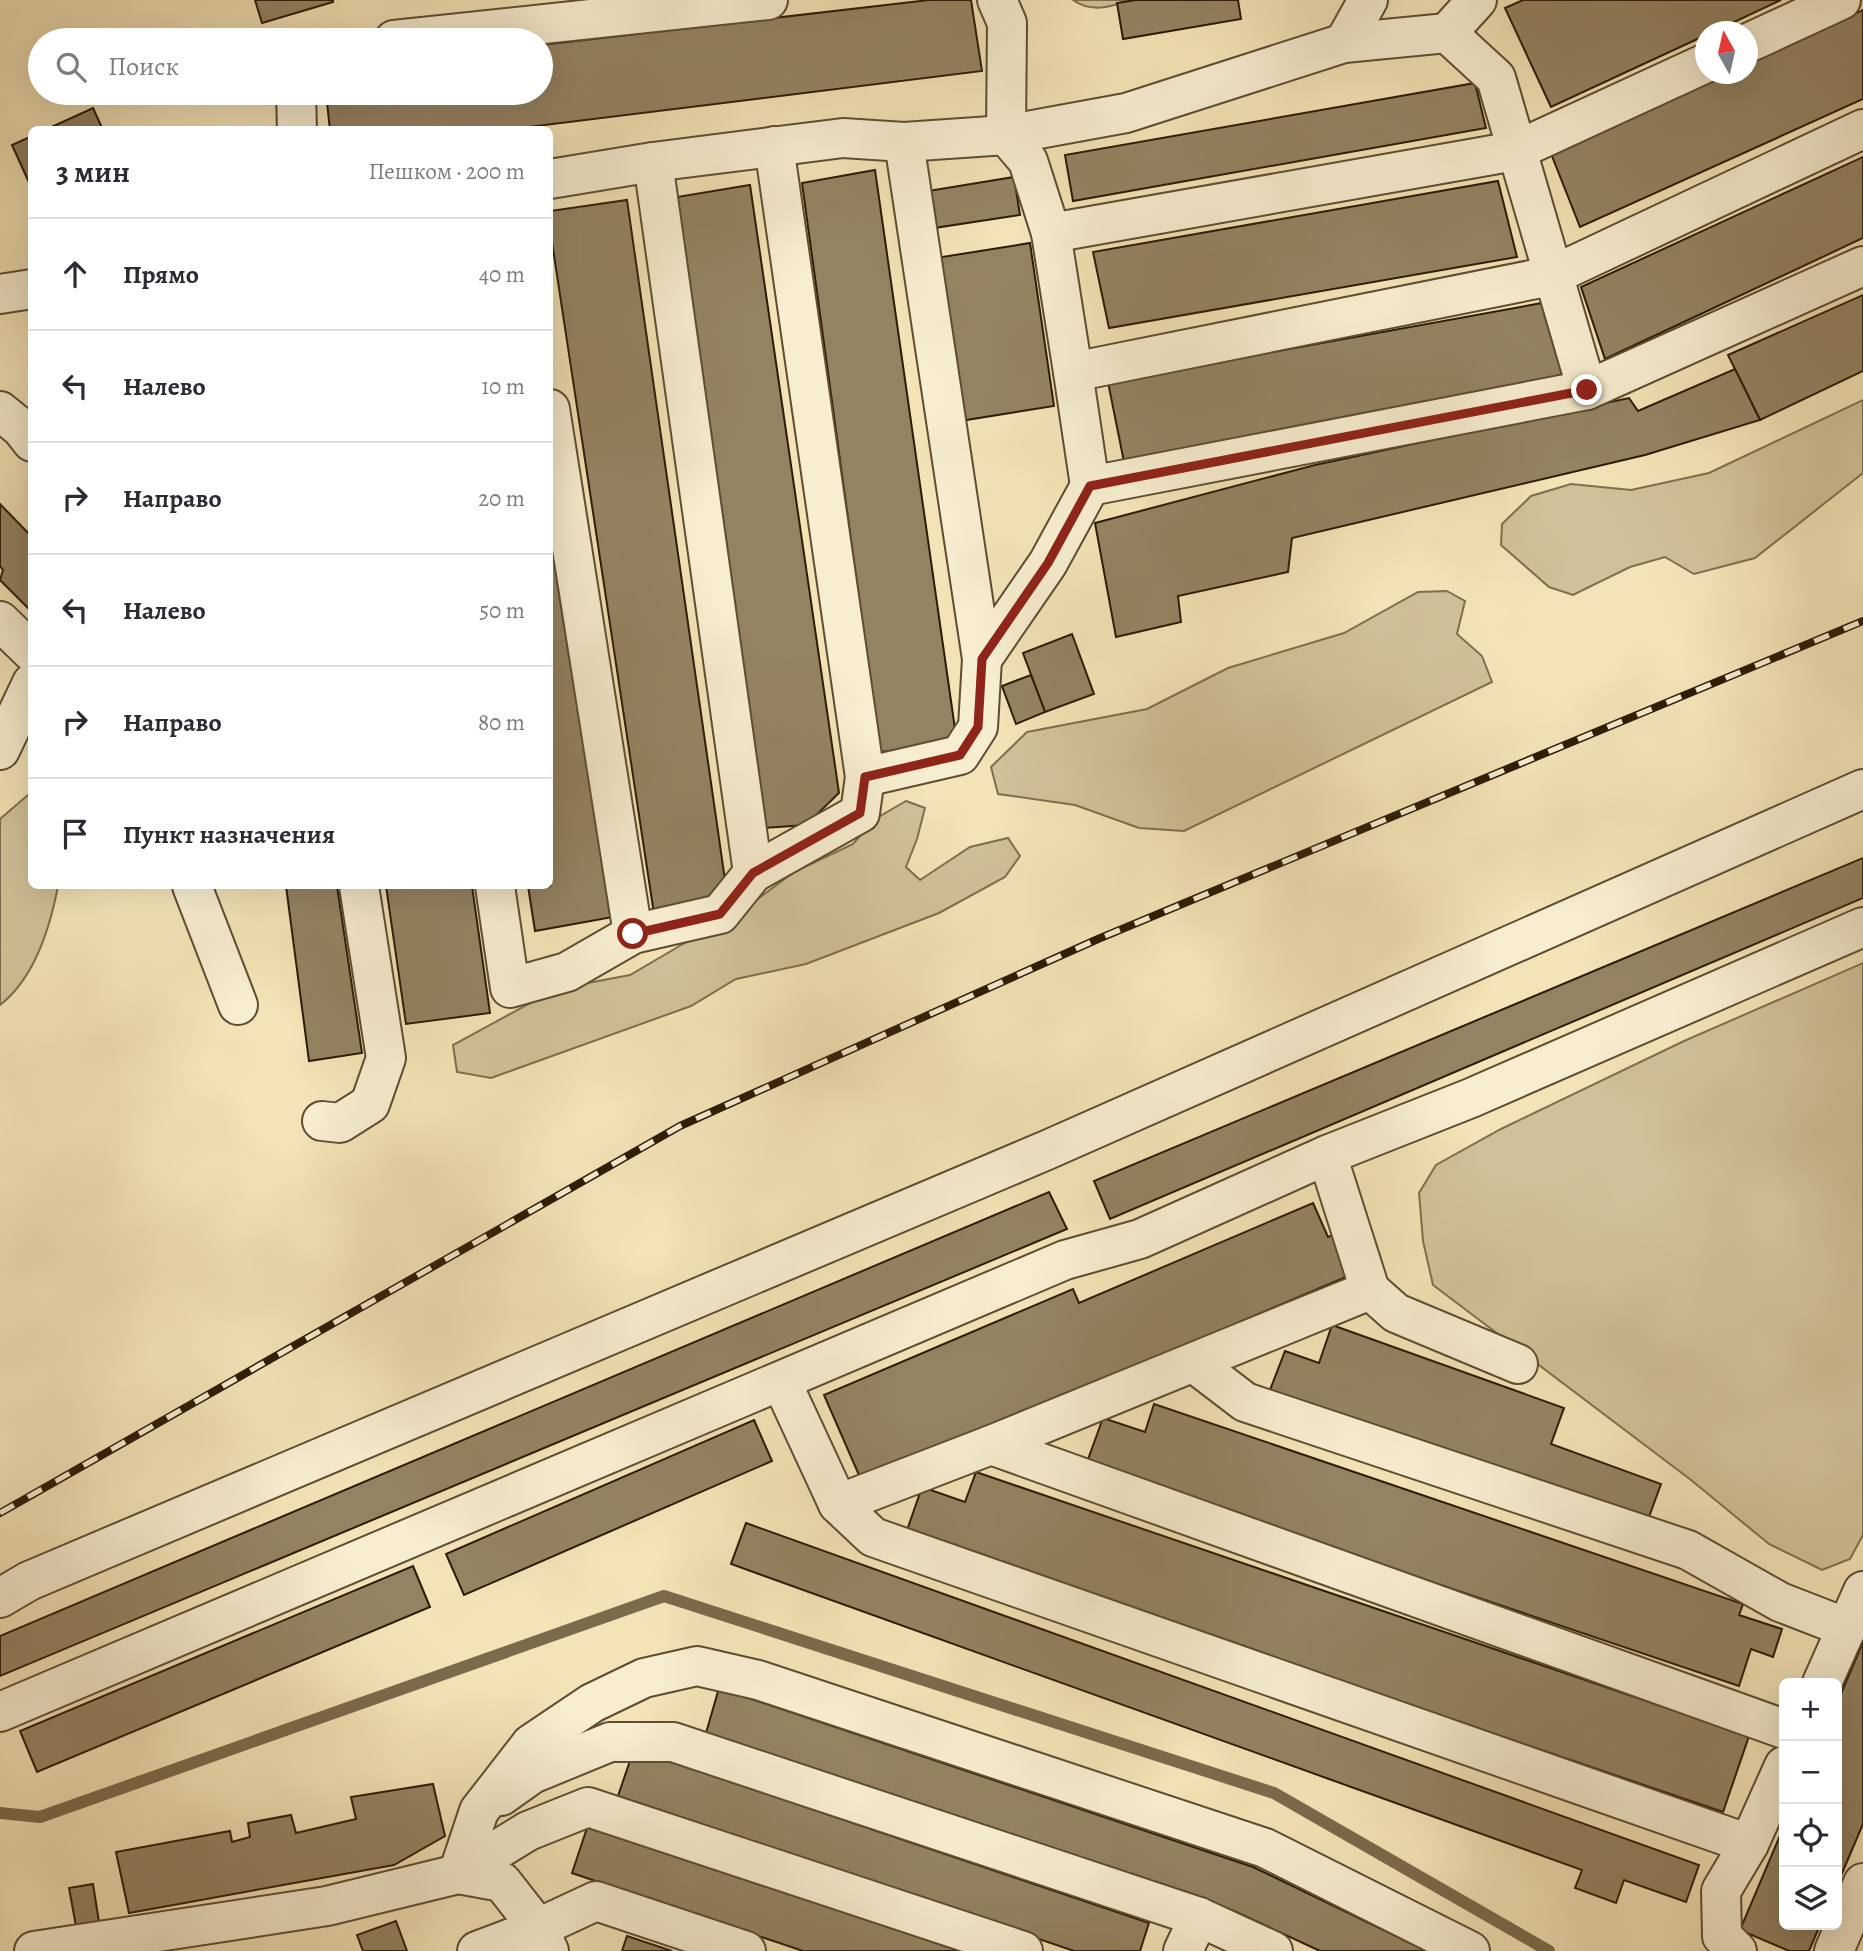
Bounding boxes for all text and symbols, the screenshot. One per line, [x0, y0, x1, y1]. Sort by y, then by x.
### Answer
north arrow [1695, 21, 1758, 84]
search box [28, 28, 553, 105]
icon: search [52, 48, 90, 86]
text: Поиск [108, 49, 179, 84]
text: 3 мин [56, 152, 130, 192]
text: Пешком · 200 m [369, 156, 525, 187]
icon: ahead [56, 255, 94, 293]
text: Прямо [123, 257, 199, 292]
text: 40 m [479, 259, 525, 290]
icon: left [56, 367, 94, 405]
text: Налево [123, 369, 206, 404]
text: 10 m [481, 371, 525, 402]
route end [1571, 374, 1602, 405]
icon: right [56, 479, 94, 517]
text: Направо [123, 481, 222, 516]
text: 20 m [478, 483, 525, 514]
icon: left [56, 591, 94, 629]
text: Налево [123, 593, 206, 628]
text: 50 m [479, 595, 525, 626]
icon: right [56, 703, 94, 741]
text: Направо [123, 705, 222, 740]
text: 80 m [478, 707, 525, 738]
icon: arrive [56, 815, 94, 853]
text: Пункт назначения [123, 817, 335, 852]
route start [617, 918, 648, 949]
map controls [1779, 1678, 1842, 1930]
button: + [1779, 1678, 1842, 1741]
button: − [1779, 1741, 1842, 1804]
button: locate [1779, 1804, 1842, 1867]
button: layers [1779, 1867, 1842, 1930]

